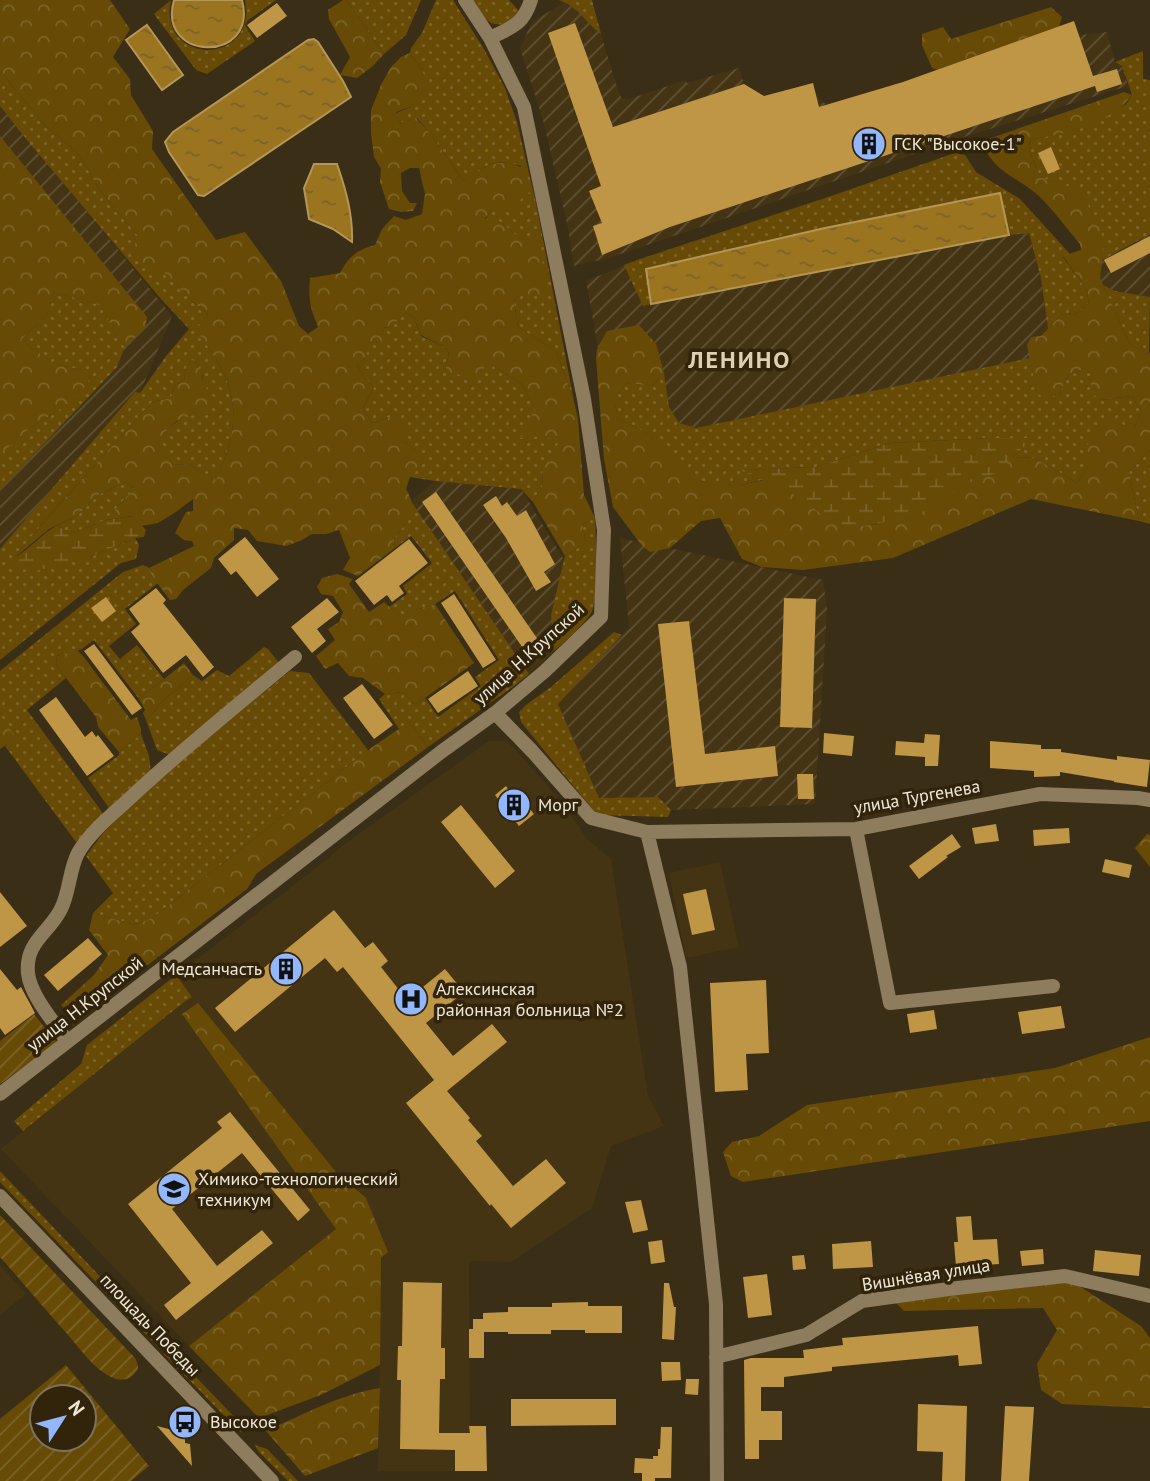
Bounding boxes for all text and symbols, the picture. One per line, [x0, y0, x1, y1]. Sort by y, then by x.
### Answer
building icon: ГСК "Высокое-1" [850, 125, 888, 163]
place label: ГСК "Высокое-1" [894, 132, 1022, 155]
district label: ЛЕНИНО [688, 344, 791, 375]
street label: улица Н.Крупской [469, 598, 589, 709]
street label: улица Тургенева [852, 774, 982, 819]
building icon: Морг [495, 786, 533, 824]
place label: Морг [538, 793, 579, 816]
building icon: Медсанчасть [267, 950, 305, 988]
street label: улица Н.Крупской [22, 951, 147, 1056]
place label: Медсанчасть [161, 957, 262, 980]
place label: Алексинская районная больница №2 [436, 977, 624, 1021]
hospital icon: Алексинская районная больница №2 [392, 980, 430, 1018]
place label: Химико-технологический техникум [198, 1167, 398, 1211]
school or university icon: Химико-технологический техникум [155, 1170, 193, 1208]
street label: Вишнёвая улица [860, 1253, 992, 1296]
street label: площадь Победы [95, 1268, 205, 1381]
north arrow [28, 1383, 98, 1453]
text: N [63, 1396, 90, 1420]
bus stop icon: Высокое [166, 1403, 204, 1441]
place label: Высокое [210, 1410, 277, 1433]

